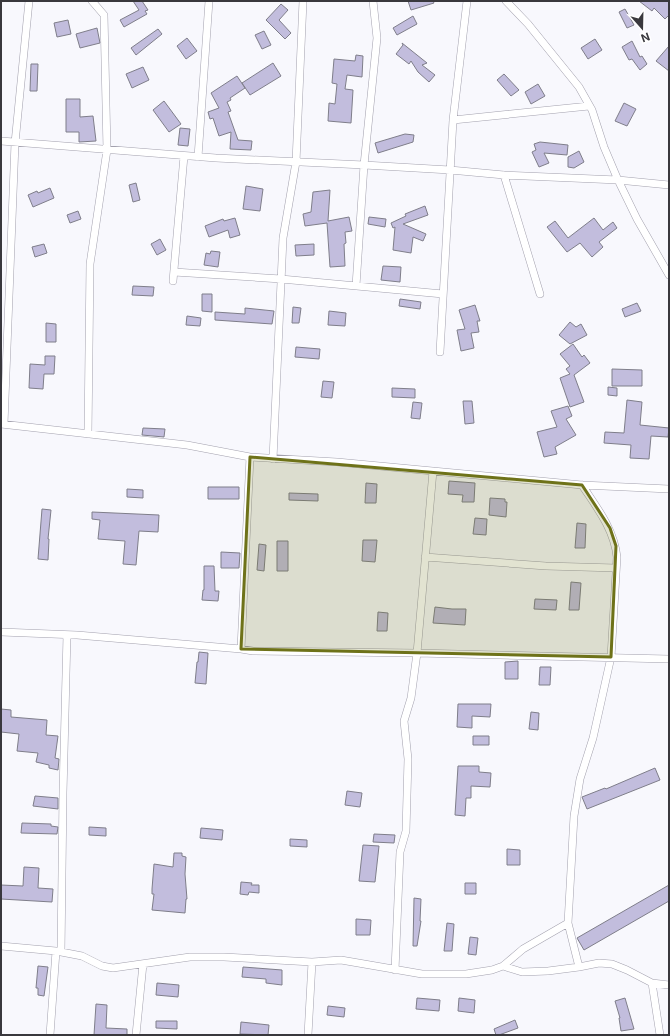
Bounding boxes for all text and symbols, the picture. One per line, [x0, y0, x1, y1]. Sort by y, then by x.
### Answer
north arrow [622, 8, 662, 48]
text: N [639, 29, 652, 45]

